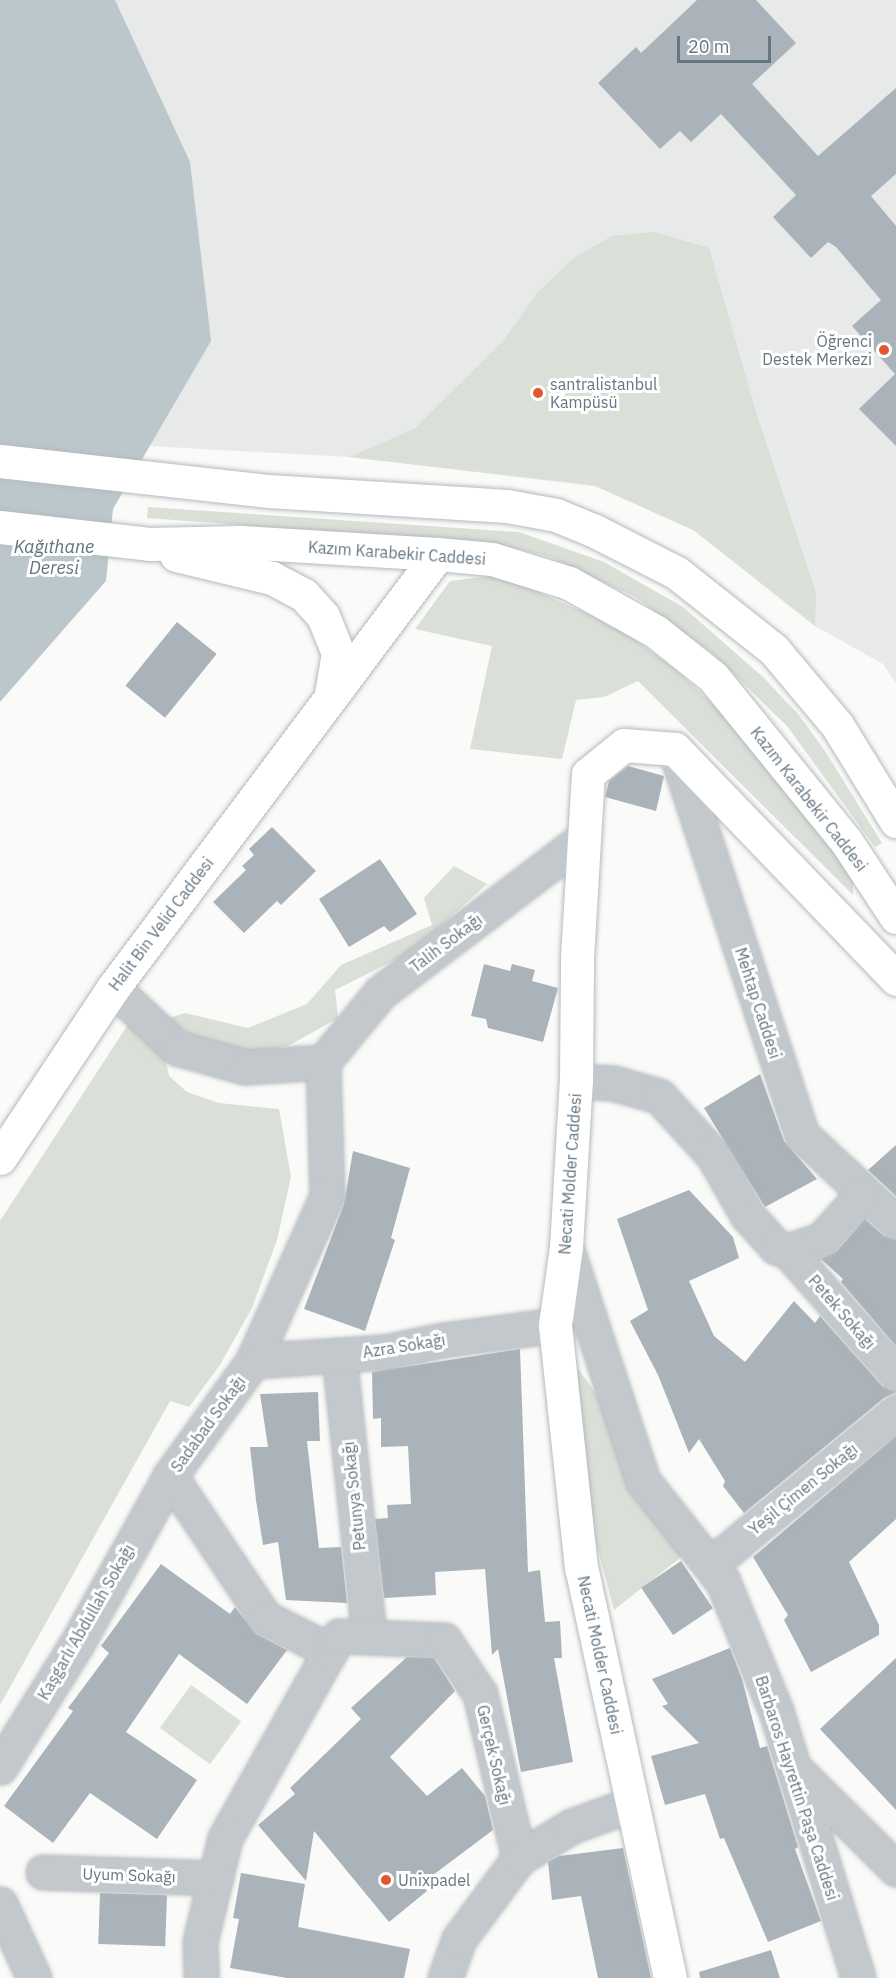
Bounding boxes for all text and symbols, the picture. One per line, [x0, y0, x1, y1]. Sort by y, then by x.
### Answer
scale bar [680, 24, 774, 62]
text: 20 m [688, 35, 730, 58]
place label: Öğrenci Destek Merkezi [762, 331, 872, 369]
marker: Öğrenci Destek Merkezi [877, 343, 891, 357]
place label: santralistanbul Kampüsü [550, 374, 657, 412]
marker: santralistanbul Kampüsü [531, 386, 545, 400]
water label: Kağıthane Deresi [14, 537, 94, 580]
street label: Kazım Karabekir Caddesi [307, 537, 487, 569]
street label: Kazım Karabekir Caddesi [747, 723, 871, 875]
street label: Halit Bin Velid Caddesi [105, 854, 217, 994]
street label: Talih Sokağı [406, 910, 486, 976]
street label: Mehtap Caddesi [731, 945, 785, 1061]
street label: Necati Molder Caddesi [555, 1093, 585, 1255]
street label: Petek Sokağı [804, 1271, 880, 1353]
street label: Azra Sokağı [361, 1330, 447, 1362]
street label: Sadabad Sokağı [167, 1372, 249, 1476]
street label: Yeşil Çimen Sokağı [745, 1439, 861, 1539]
street label: Petunya Sokağı [339, 1441, 369, 1551]
street label: Kaşgarlı Abdullah Sokağı [34, 1541, 138, 1703]
street label: Necati Molder Caddesi [574, 1574, 626, 1736]
street label: Barbaros Hayrettin Paşa Caddesi [752, 1673, 842, 1903]
street label: Gerçek Sokağı [473, 1703, 515, 1807]
street label: Uyum Sokağı [82, 1864, 176, 1886]
place label: Unixpadel [398, 1870, 470, 1890]
marker: Unixpadel [379, 1873, 393, 1887]

